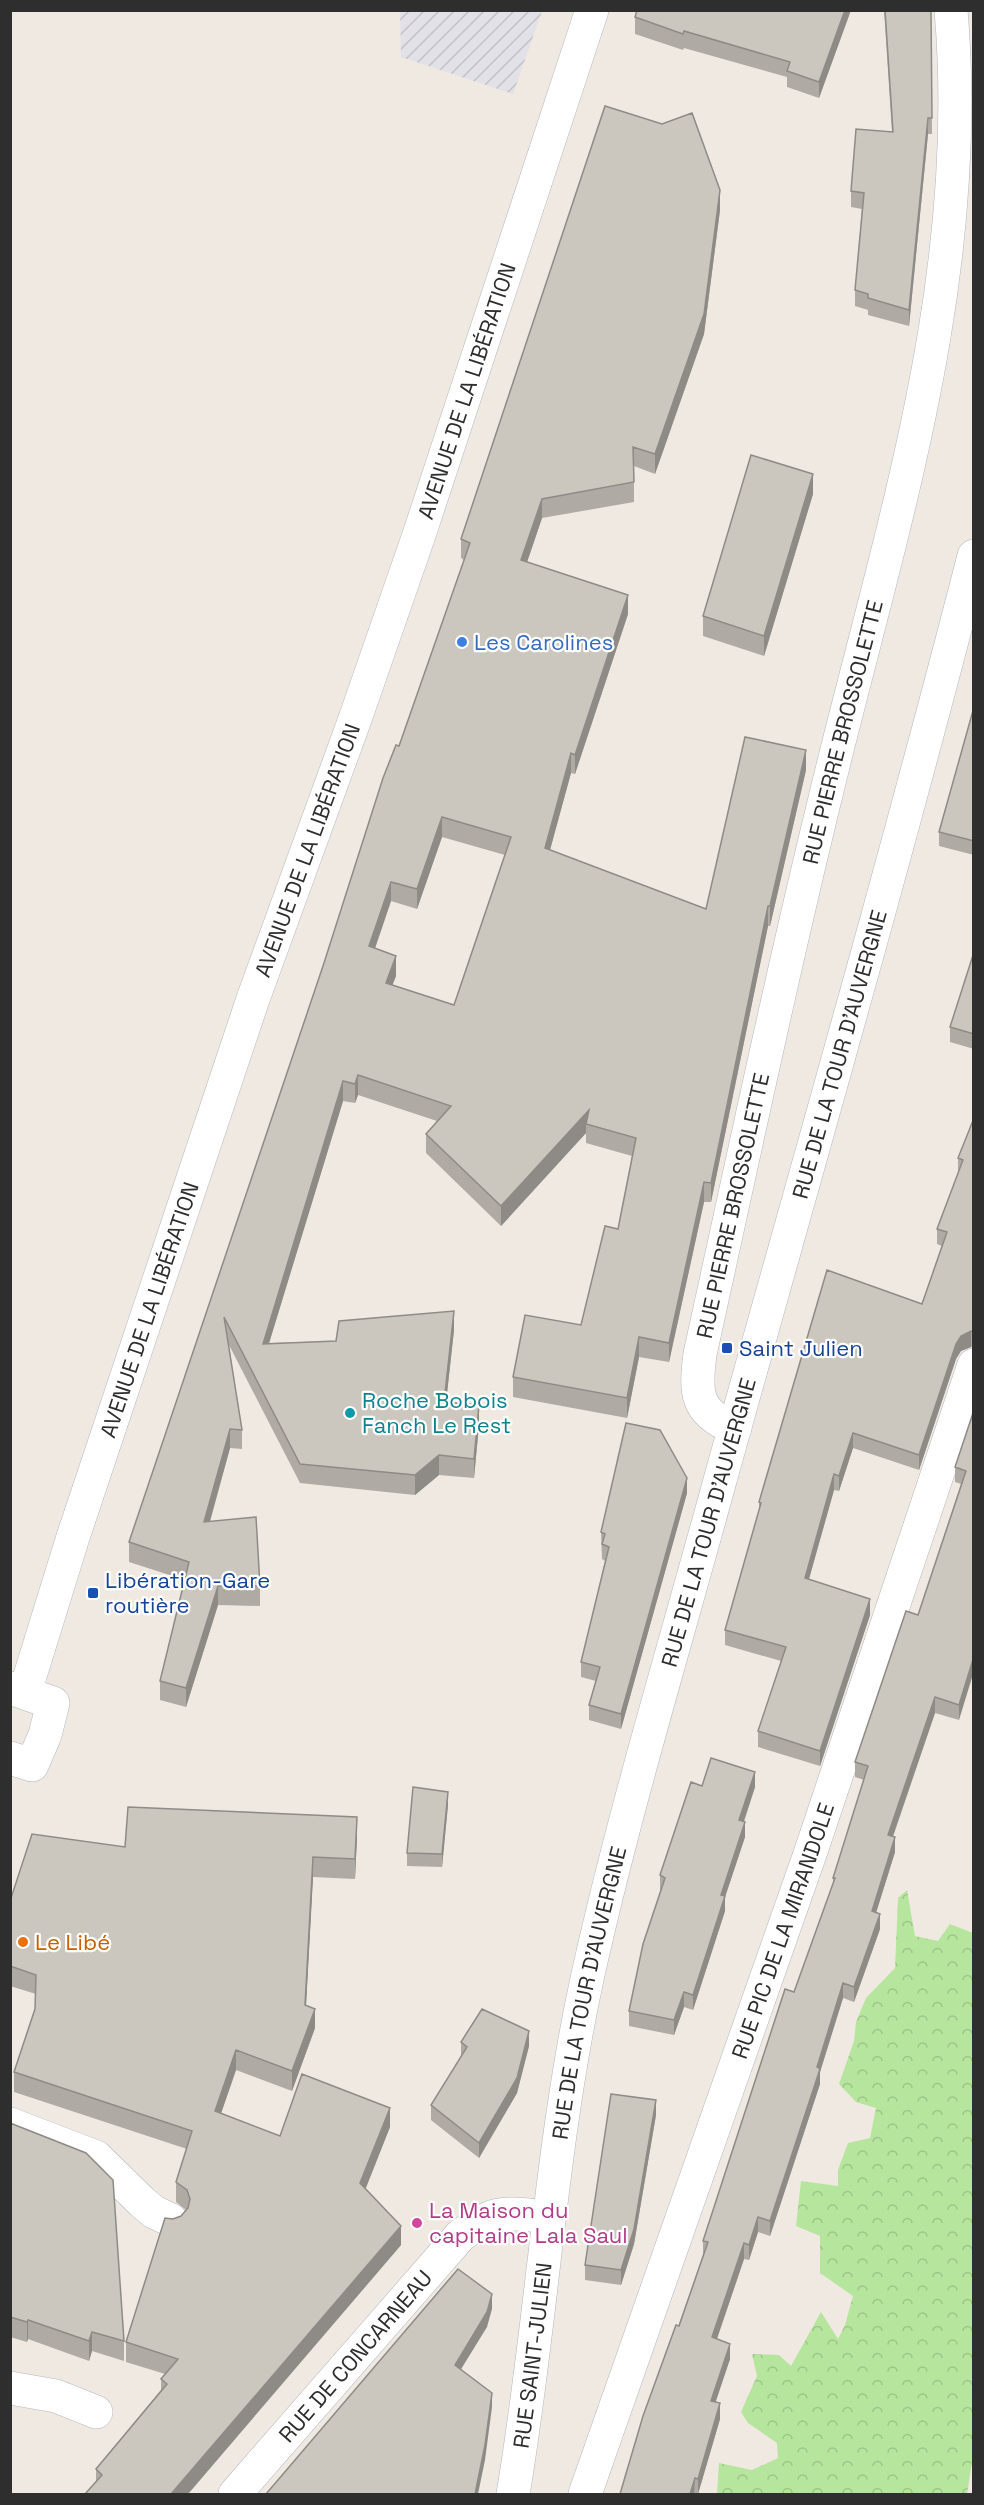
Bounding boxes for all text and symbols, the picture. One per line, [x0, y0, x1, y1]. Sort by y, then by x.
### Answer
street label: AVENUE DE LA LIBÉRATION [411, 259, 522, 523]
street label: RUE PIERRE BROSSOLETTE [796, 597, 889, 867]
place label: Les Carolines [474, 628, 613, 656]
marker: Les Carolines [455, 635, 469, 649]
street label: AVENUE DE LA LIBÉRATION [248, 719, 366, 981]
street label: RUE DE LA TOUR D'AUVERGNE [786, 907, 893, 1202]
street label: RUE PIERRE BROSSOLETTE [690, 1070, 775, 1341]
street label: AVENUE DE LA LIBÉRATION [93, 1178, 205, 1441]
place label: Saint Julien [739, 1334, 863, 1362]
marker: Saint Julien [720, 1341, 734, 1355]
street label: RUE DE LA TOUR D'AUVERGNE [655, 1375, 762, 1670]
place label: Roche Bobois Fanch Le Rest [362, 1386, 511, 1439]
marker: Roche Bobois Fanch Le Rest [343, 1406, 357, 1420]
place label: Libération-Gare routière [105, 1566, 270, 1619]
marker: Libération-Gare routière [86, 1586, 100, 1600]
street label: RUE PIC DE LA MIRANDOLE [725, 1799, 840, 2062]
street label: RUE DE LA TOUR D'AUVERGNE [545, 1843, 632, 2141]
place label: Le Libé [35, 1928, 110, 1956]
marker: Le Libé [16, 1935, 30, 1949]
place label: La Maison du capitaine Lala Saul [429, 2196, 628, 2249]
marker: La Maison du capitaine Lala Saul [410, 2216, 424, 2230]
street label: RUE SAINT-JULIEN [506, 2261, 558, 2450]
street label: RUE DE CONCARNEAU [273, 2264, 438, 2448]

